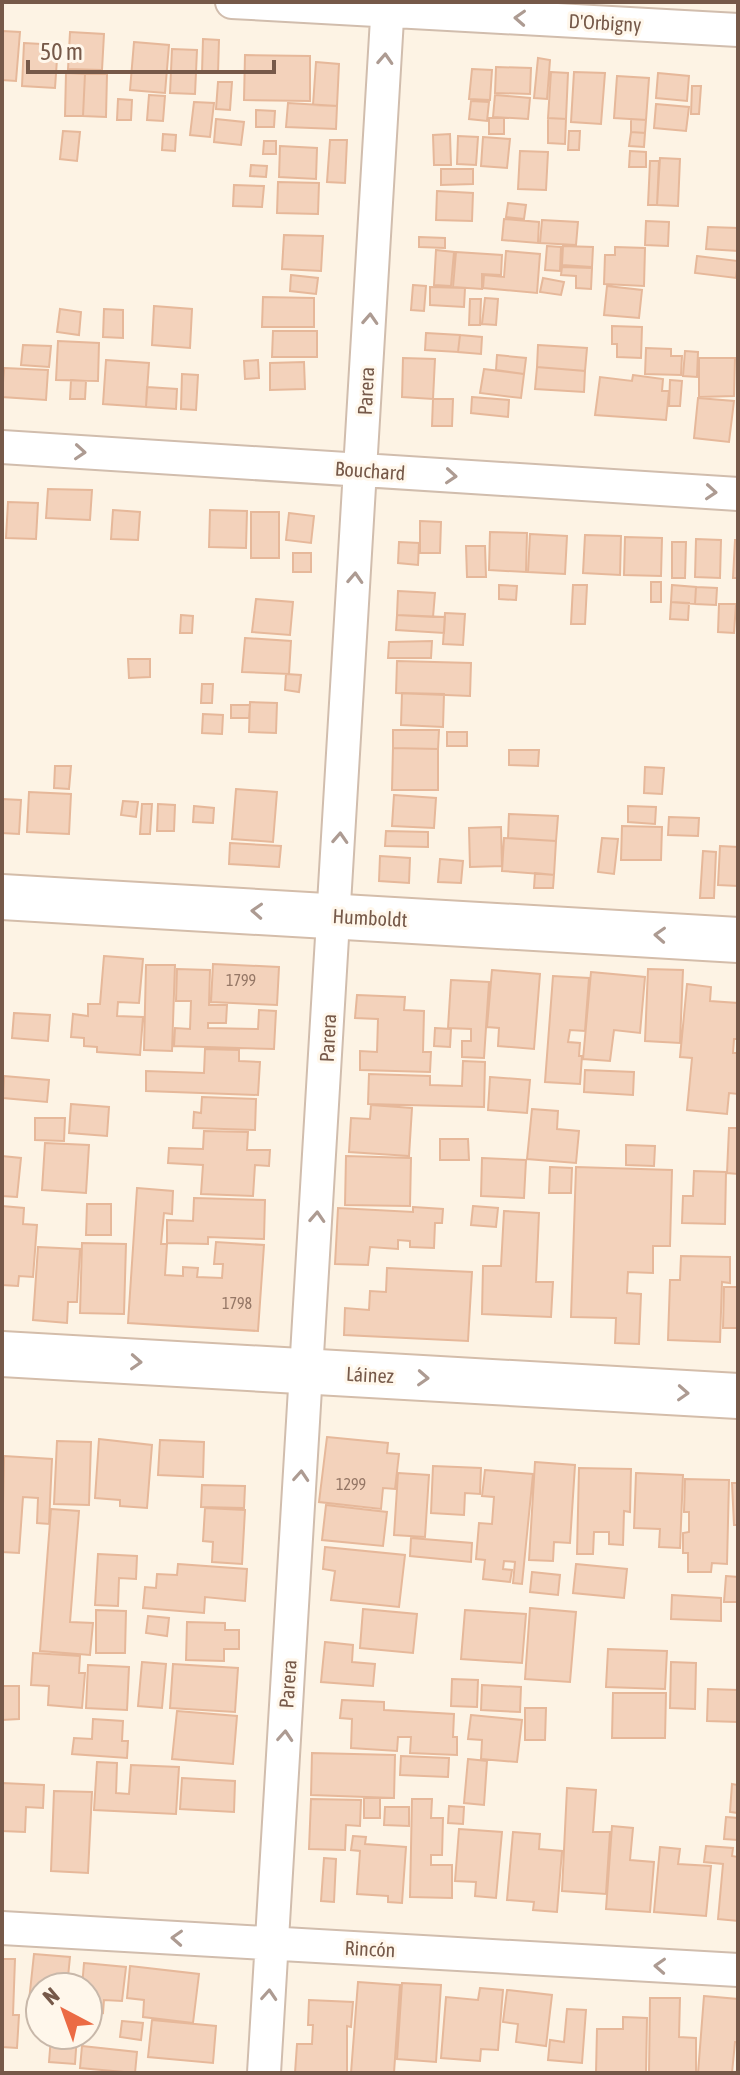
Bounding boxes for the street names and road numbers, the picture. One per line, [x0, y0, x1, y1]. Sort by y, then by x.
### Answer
street label: D'Orbigny [568, 9, 642, 36]
street label: Parera [353, 366, 378, 416]
street label: Bouchard [334, 457, 406, 484]
street label: Humboldt [332, 904, 408, 931]
street label: Parera [315, 1013, 340, 1063]
street label: Láinez [346, 1362, 394, 1387]
street label: Parera [274, 1659, 301, 1709]
street label: Rincón [344, 1936, 396, 1961]

